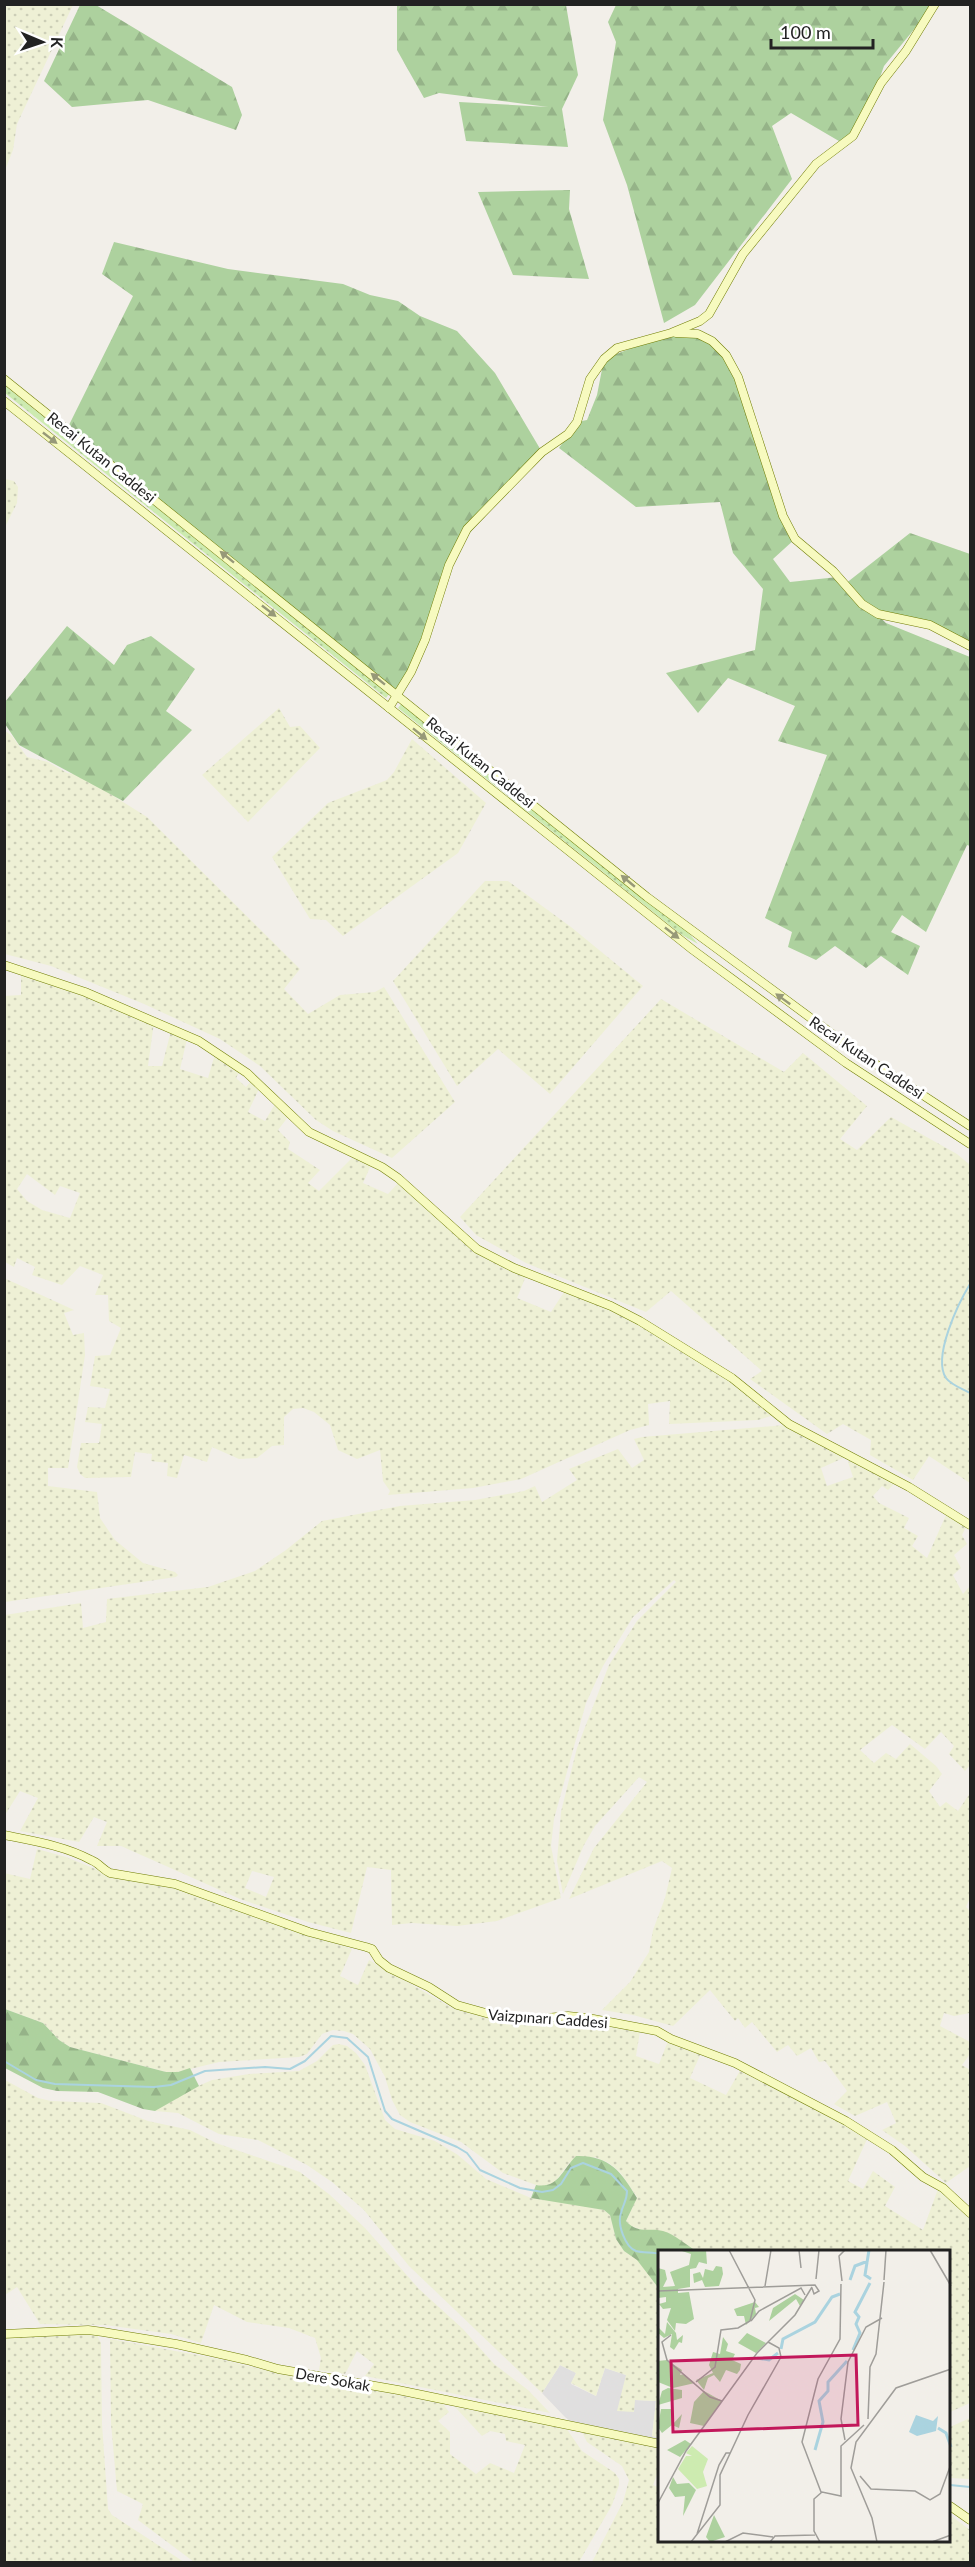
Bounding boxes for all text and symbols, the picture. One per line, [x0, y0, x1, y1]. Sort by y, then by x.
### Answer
north arrow [12, 12, 72, 72]
scale bar [771, 12, 873, 50]
text: 100 m [780, 21, 831, 43]
text: K [48, 37, 67, 49]
street label: Recai Kutan Caddesi [44, 408, 160, 506]
one-way arrow [43, 431, 58, 443]
one-way arrow [219, 551, 234, 563]
one-way arrow [261, 605, 277, 618]
one-way arrow [370, 673, 386, 686]
street label: Recai Kutan Caddesi [423, 713, 539, 811]
one-way arrow [413, 727, 428, 739]
one-way arrow [620, 875, 636, 888]
one-way arrow [664, 927, 680, 940]
one-way arrow [776, 993, 792, 1005]
street label: Recai Kutan Caddesi [806, 1012, 928, 1102]
street label: Vaizpınarı Caddesi [488, 2005, 608, 2031]
inset map [658, 2250, 951, 2543]
street label: Dere Sokak [294, 2364, 372, 2394]

